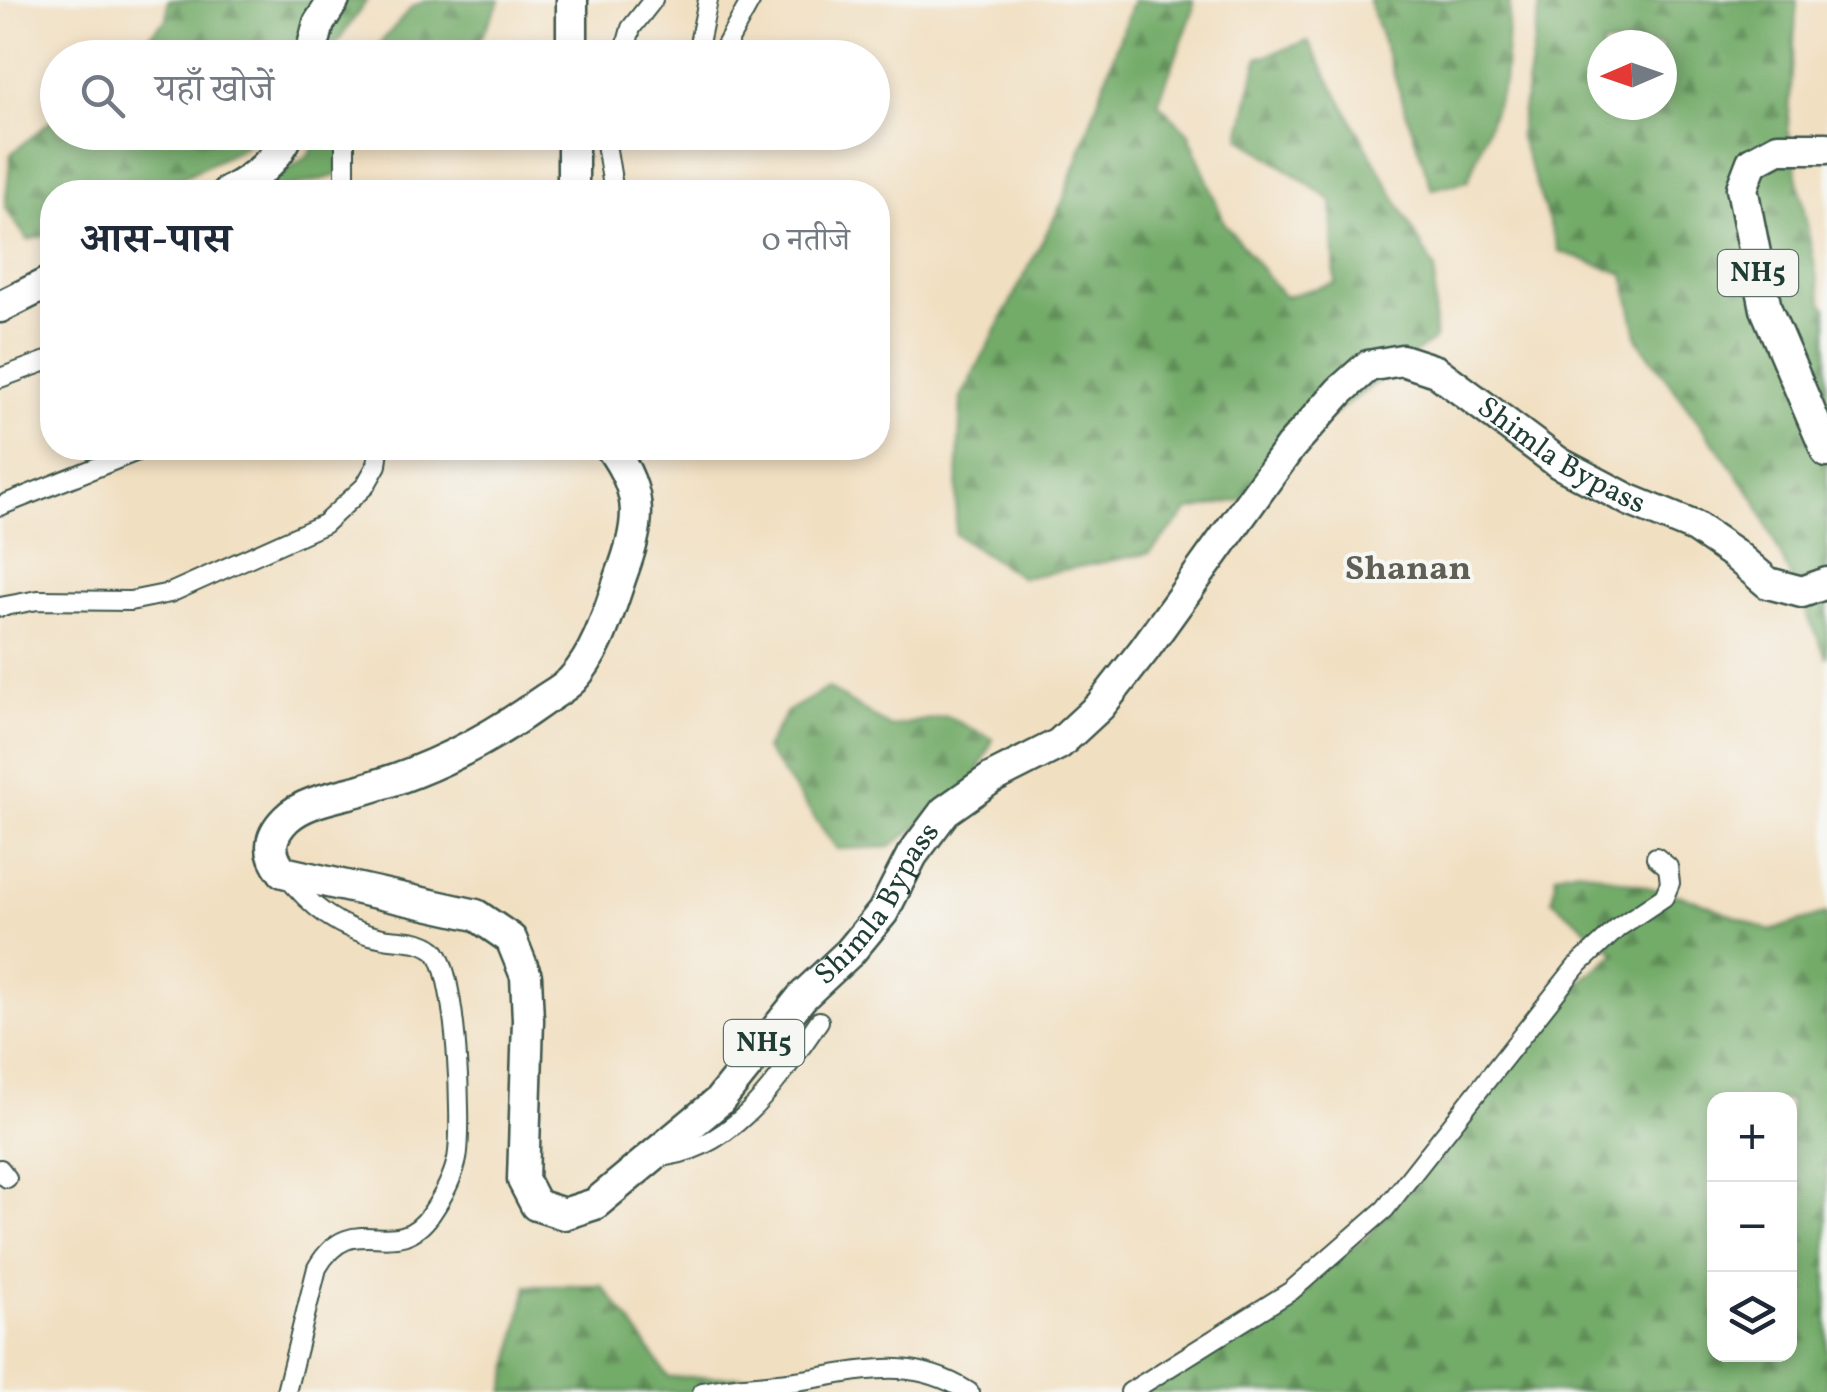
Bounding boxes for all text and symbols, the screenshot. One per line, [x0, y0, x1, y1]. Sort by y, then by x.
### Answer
north arrow [1587, 30, 1677, 120]
search box [40, 40, 890, 150]
text: यहाँ खोजें [155, 65, 274, 118]
icon: search [75, 68, 130, 123]
text: आस-पास [80, 212, 231, 271]
text: 0 नतीजे [761, 220, 850, 264]
road number: NH5 [1718, 250, 1798, 296]
street label: Shimla Bypass [1468, 387, 1651, 525]
district label: Shanan [1345, 546, 1471, 594]
street label: Shimla Bypass [806, 814, 950, 995]
road number: NH5 [724, 1020, 804, 1066]
map controls [1707, 1092, 1797, 1362]
button: + [1707, 1092, 1797, 1182]
button: − [1707, 1182, 1797, 1272]
button: layers [1707, 1272, 1797, 1362]

